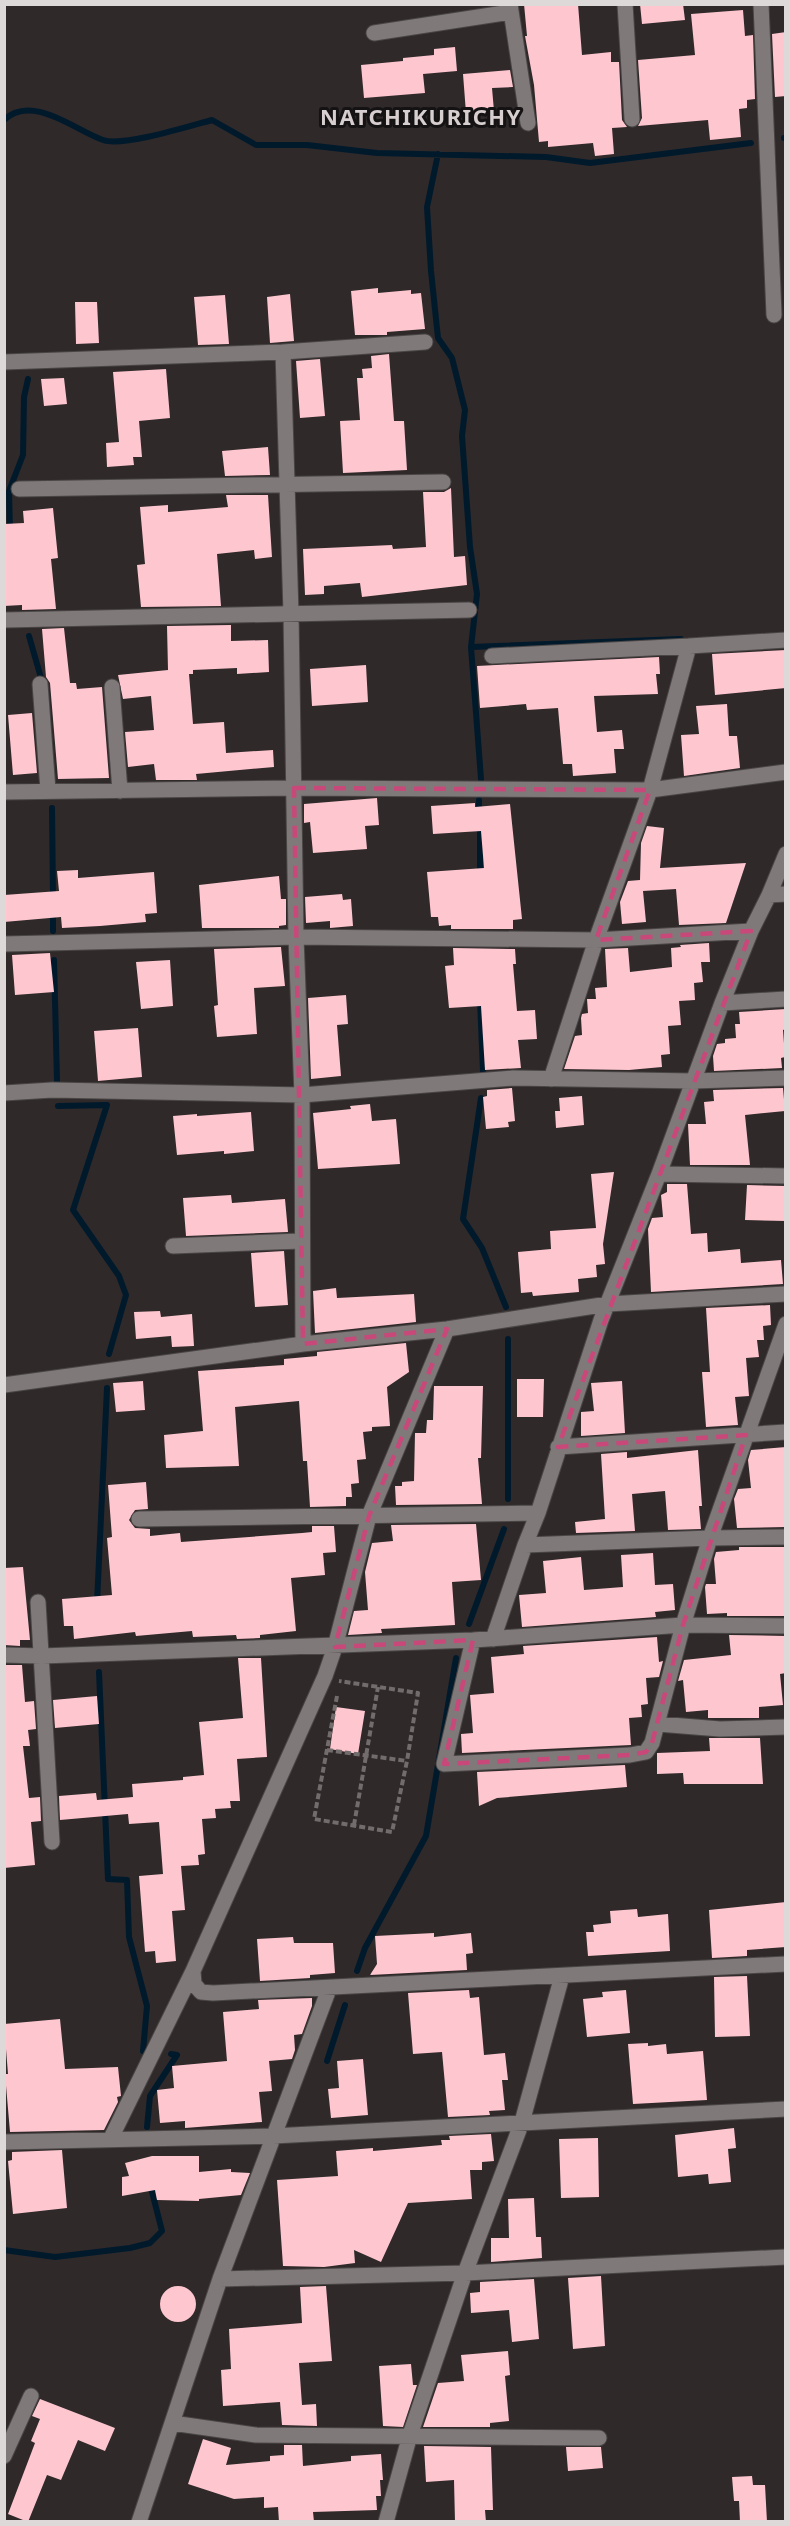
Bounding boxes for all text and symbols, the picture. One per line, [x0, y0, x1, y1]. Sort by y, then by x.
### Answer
district label: NATCHIKURICHY [320, 101, 522, 131]

